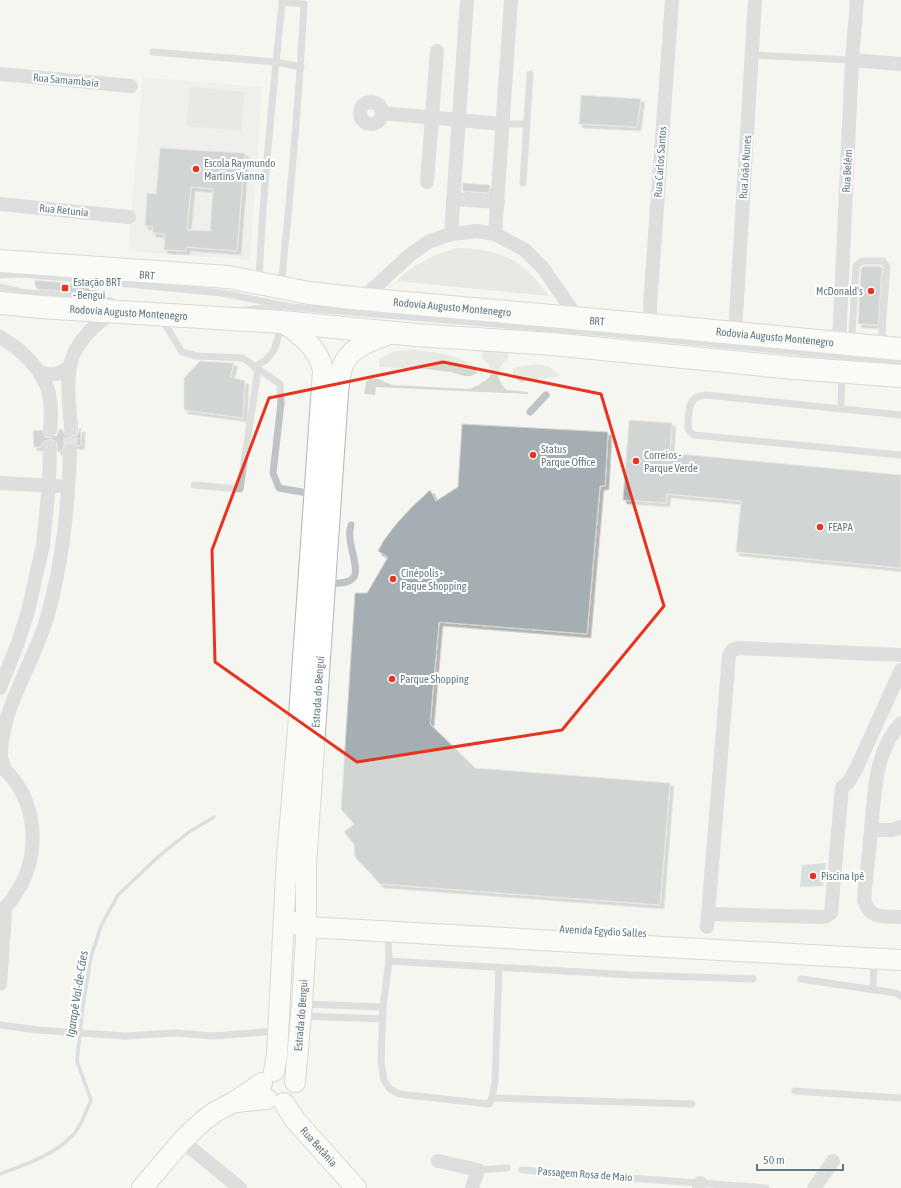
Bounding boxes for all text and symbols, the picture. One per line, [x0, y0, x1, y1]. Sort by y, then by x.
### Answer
street label: Rua Samambaia [33, 71, 99, 89]
street label: Rua Carlos Santos [652, 126, 668, 198]
street label: Rua João Nunes [737, 135, 753, 199]
street label: Rua Belém [840, 149, 854, 193]
place label: Escola Raymundo Martins Vianna [204, 157, 275, 182]
marker: Escola Raymundo Martins Vianna [191, 164, 201, 174]
street label: Rua Retunia [39, 201, 89, 219]
street label: BRT [139, 268, 156, 282]
place label: Estação BRT - Bengui [73, 276, 121, 301]
marker: Estação BRT - Bengui [60, 283, 70, 293]
place label: McDonald's [816, 285, 863, 297]
marker: McDonald's [866, 286, 876, 296]
street label: Rodovia Augusto Montenegro [393, 296, 512, 318]
street label: Rodovia Augusto Montenegro [69, 303, 188, 322]
street label: BRT [589, 314, 605, 328]
street label: Rodovia Augusto Montenegro [715, 325, 834, 349]
place label: Status Parque Office [541, 443, 596, 468]
place label: Correios - Parque Verde [644, 449, 698, 474]
marker: Status Parque Office [528, 450, 538, 460]
marker: Correios - Parque Verde [631, 456, 641, 466]
place label: FEAPA [828, 521, 853, 533]
marker: FEAPA [815, 522, 825, 532]
place label: Cinépolis - Paque Shopping [401, 567, 467, 592]
marker: Cinépolis - Paque Shopping [388, 574, 398, 584]
street label: Estrada do Benguí [309, 655, 326, 728]
place label: Parque Shopping [400, 673, 469, 685]
marker: Parque Shopping [387, 674, 397, 684]
place label: Piscina Ipê [821, 870, 864, 882]
marker: Piscina Ipê [808, 871, 818, 881]
street label: Avenida Egydio Salles [559, 923, 647, 939]
water label: Igarapé Val-de-Cães [63, 950, 91, 1038]
street label: Estrada do Benguí [292, 979, 309, 1052]
street label: Rua Betânia [298, 1124, 340, 1169]
scale bar [757, 1146, 843, 1172]
text: 50 m [763, 1153, 785, 1167]
street label: Passagem Rosa de Maio [537, 1165, 633, 1183]

